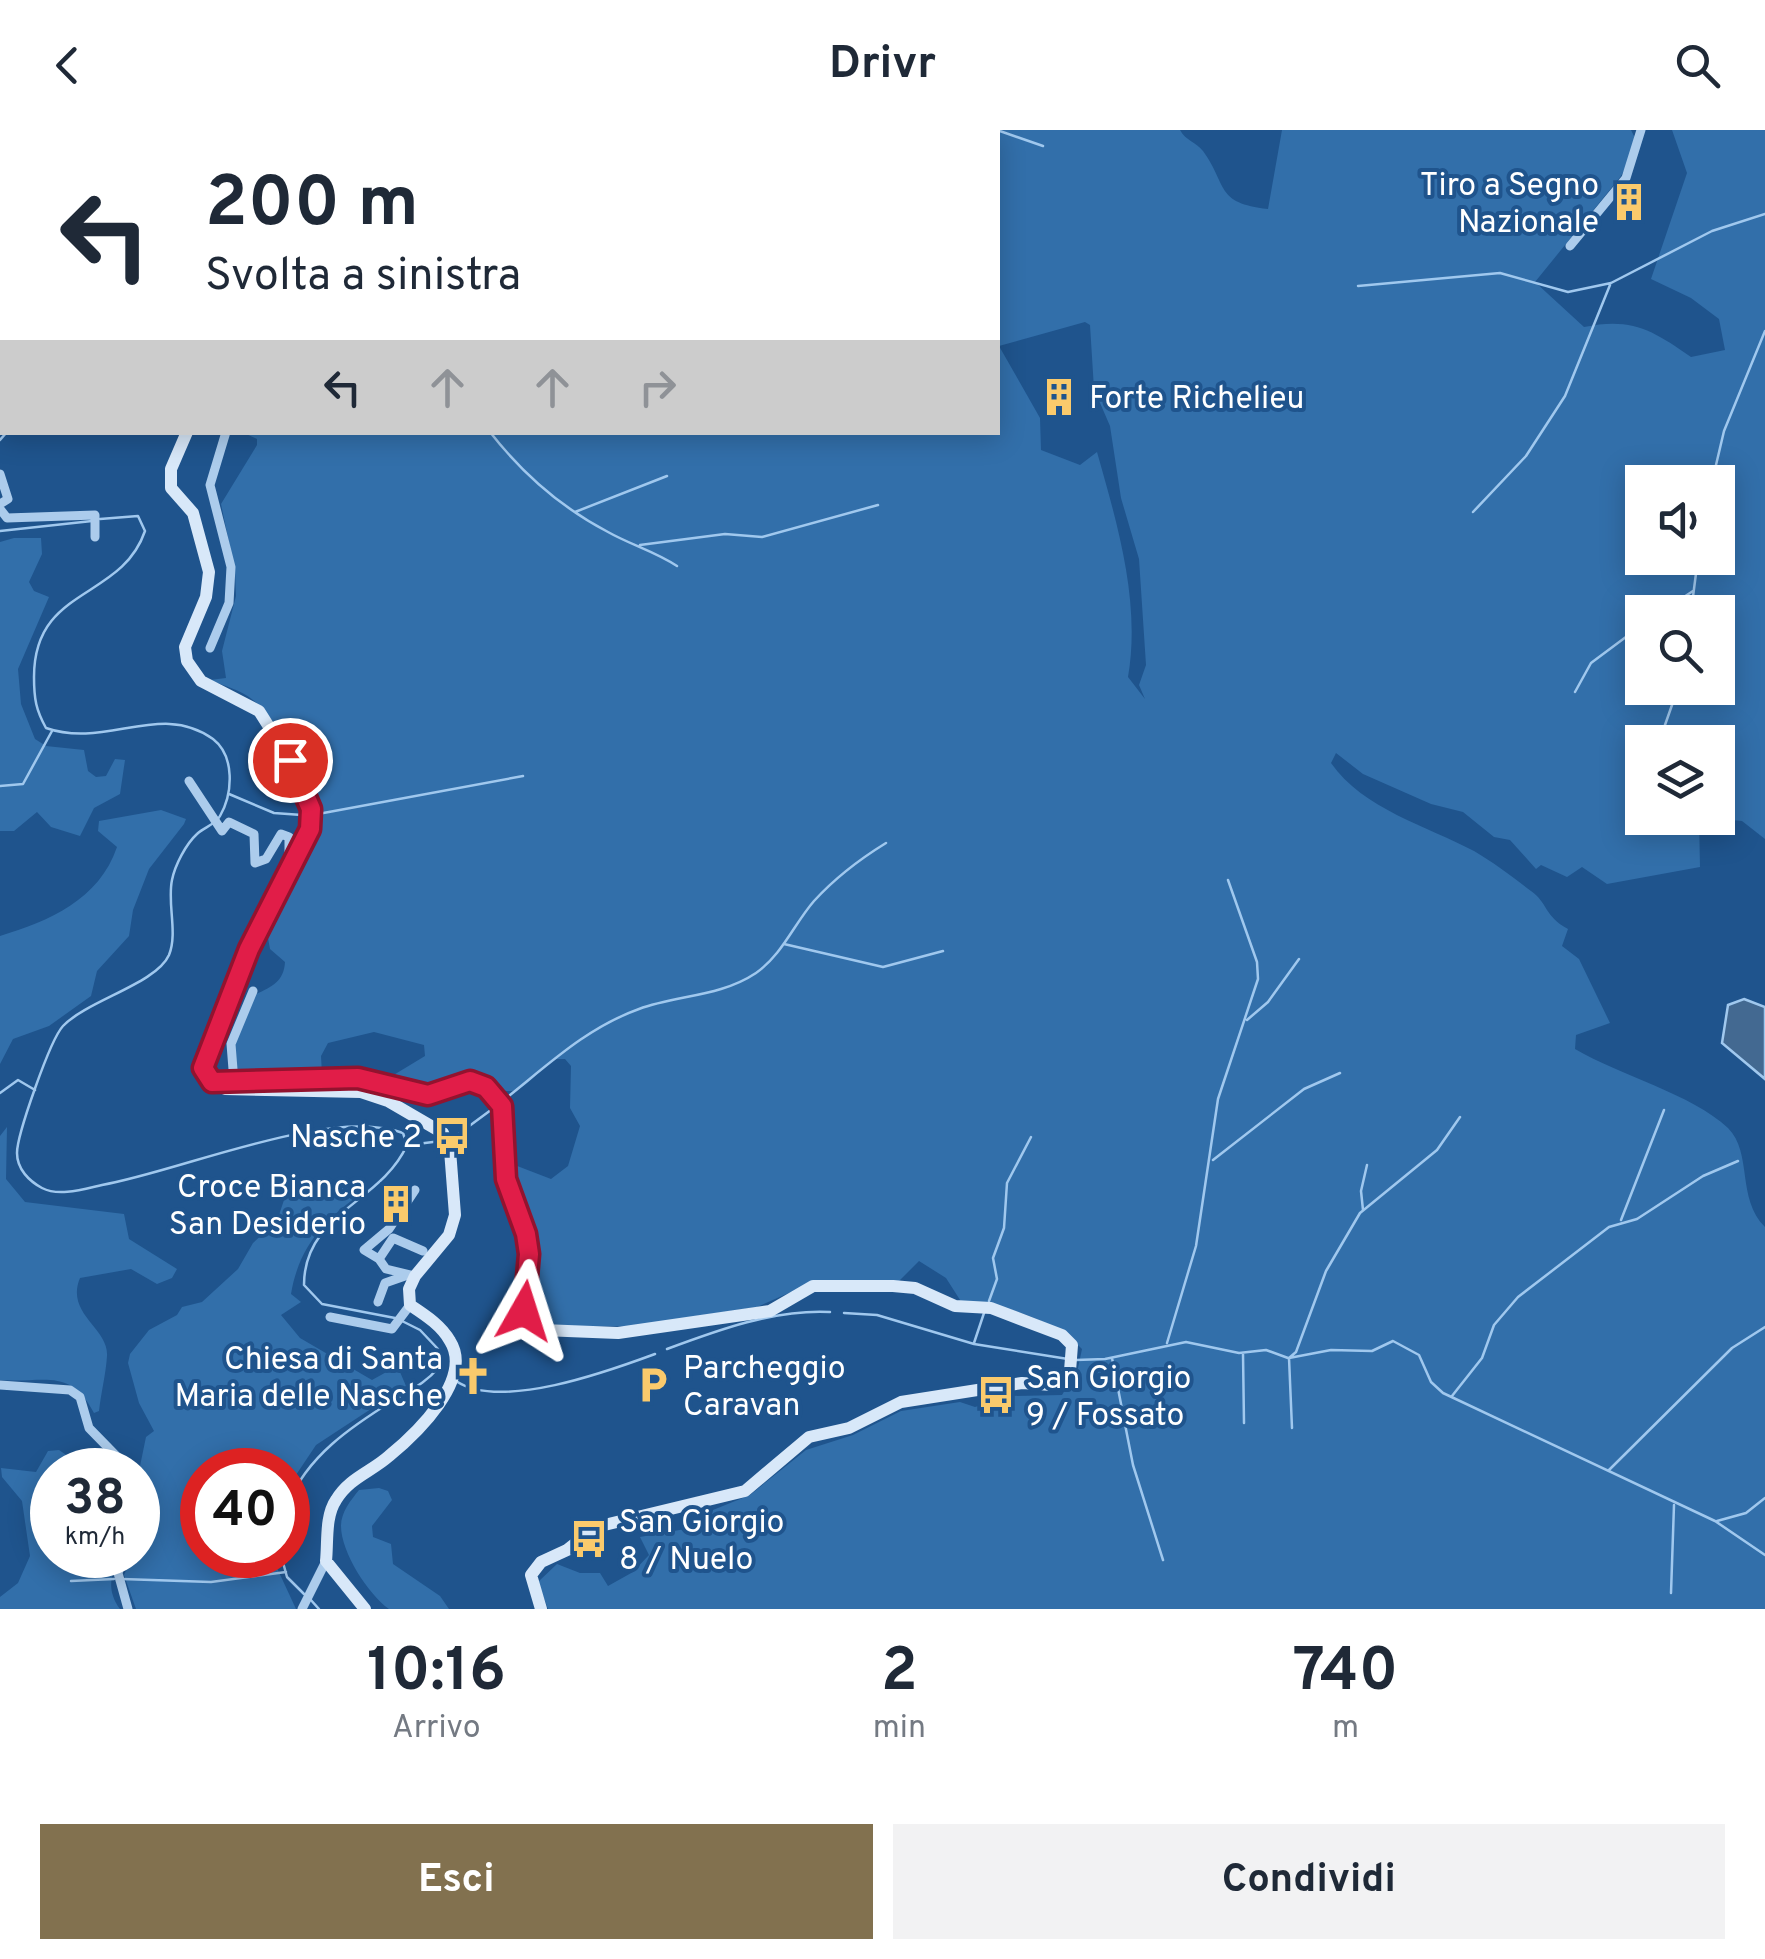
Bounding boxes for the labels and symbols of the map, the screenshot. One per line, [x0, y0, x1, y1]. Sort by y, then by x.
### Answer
place label: Tiro a Segno Nazionale [1420, 167, 1599, 244]
building icon: Tiro a Segno Nazionale [1608, 181, 1650, 223]
building icon: Forte Richelieu [1038, 376, 1080, 418]
place label: Forte Richelieu [1089, 380, 1304, 420]
pin [248, 718, 333, 803]
bus stop icon: Nasche 2 [431, 1115, 473, 1157]
place label: Nasche 2 [290, 1119, 422, 1159]
place label: Croce Bianca San Desiderio [169, 1169, 366, 1246]
building icon: Croce Bianca San Desiderio [375, 1183, 417, 1225]
position arrow [472, 1259, 576, 1363]
place label: Chiesa di Santa Maria delle Nasche [175, 1341, 443, 1418]
place label: Parcheggio Caravan [683, 1350, 846, 1427]
church icon: Chiesa di Santa Maria delle Nasche [452, 1355, 494, 1397]
place label: San Giorgio 9 / Fossato [1026, 1360, 1191, 1437]
parking icon: Parcheggio Caravan [632, 1364, 674, 1406]
bus stop icon: San Giorgio 9 / Fossato [975, 1374, 1017, 1416]
speed limit sign: 40 [180, 1448, 310, 1578]
place label: San Giorgio 8 / Nuelo [619, 1504, 784, 1581]
bus stop icon: San Giorgio 8 / Nuelo [568, 1518, 610, 1560]

